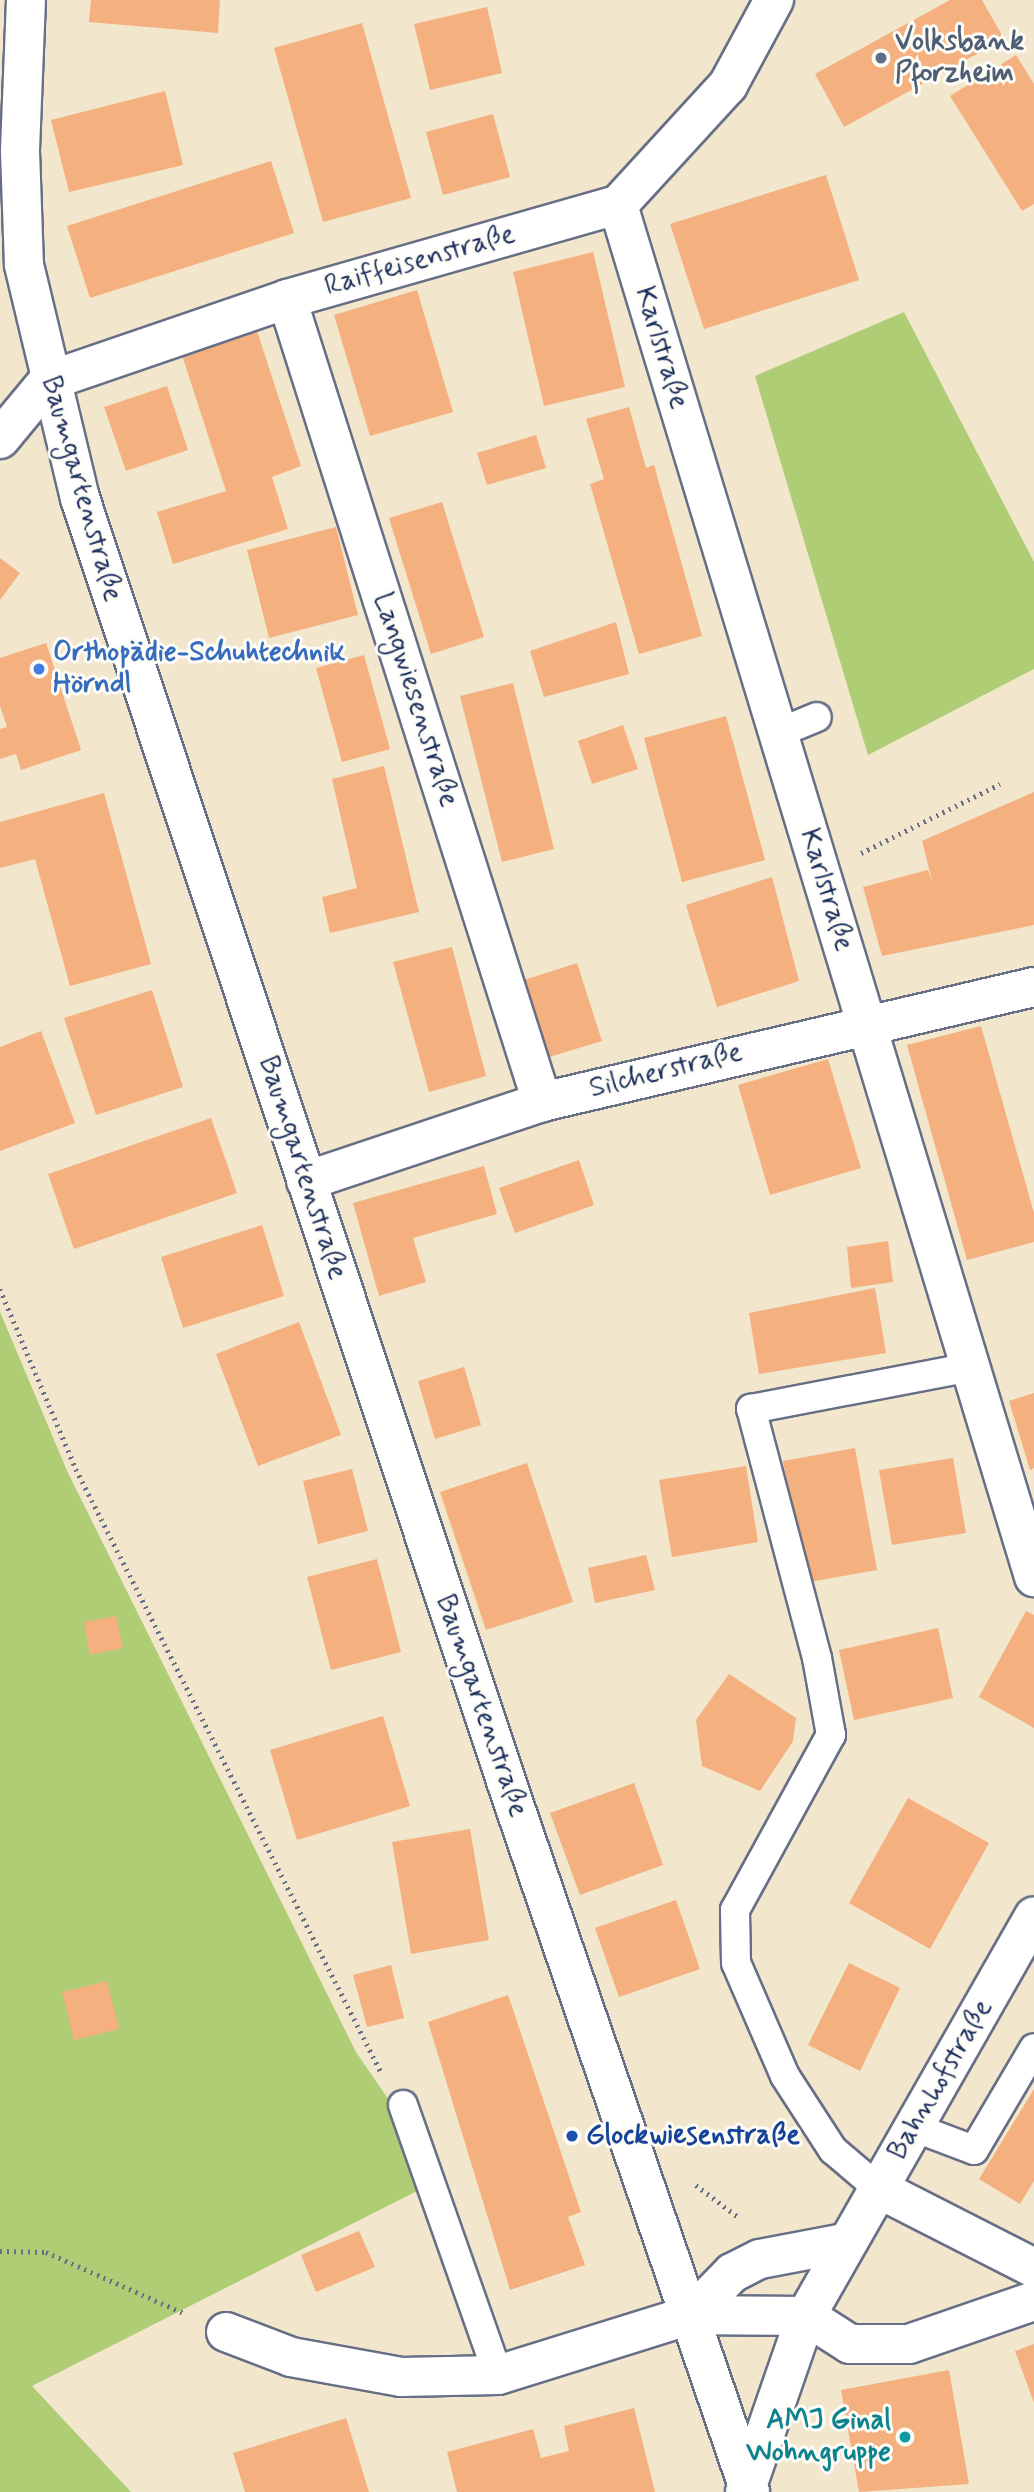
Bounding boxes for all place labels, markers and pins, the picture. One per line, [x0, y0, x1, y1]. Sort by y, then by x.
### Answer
place label: Volksbank Pforzheim [895, 25, 1024, 91]
marker: Volksbank Pforzheim [873, 50, 889, 66]
place label: Orthopädie-Schuhtechnik Hörndl [53, 636, 345, 702]
marker: Orthopädie-Schuhtechnik Hörndl [31, 661, 47, 677]
place label: Glockwiesenstraße [586, 2119, 800, 2153]
marker: Glockwiesenstraße [564, 2128, 580, 2144]
place label: AMJ Ginal Wohngruppe [746, 2404, 891, 2470]
marker: AMJ Ginal Wohngruppe [897, 2429, 913, 2445]

